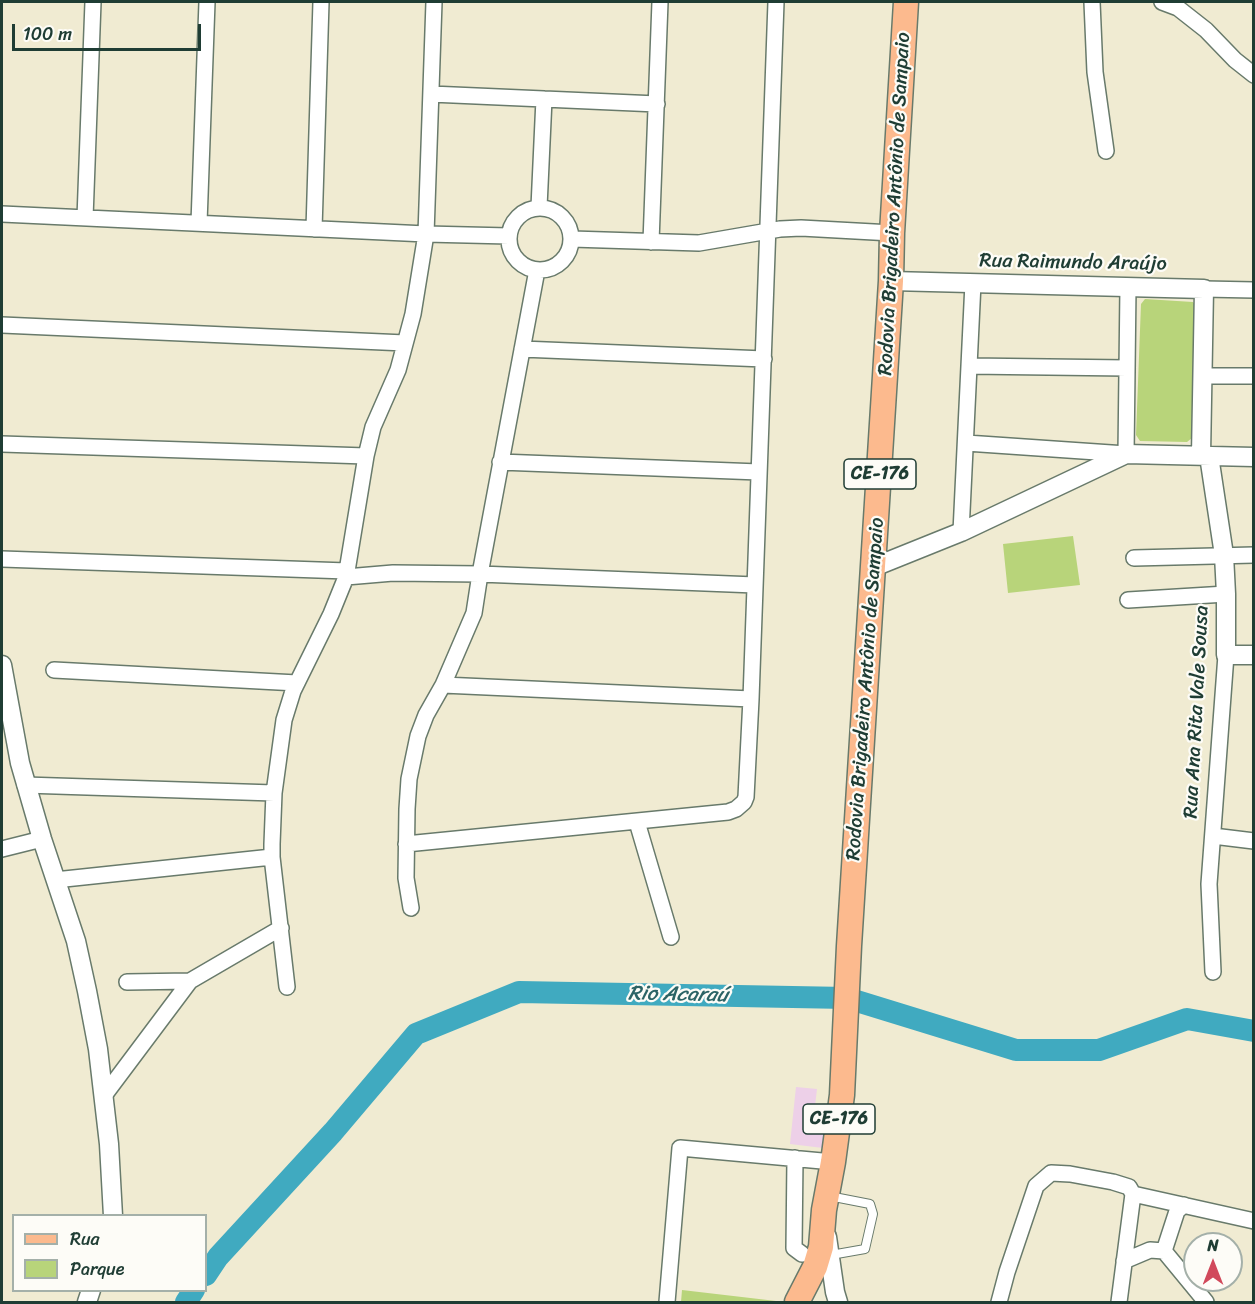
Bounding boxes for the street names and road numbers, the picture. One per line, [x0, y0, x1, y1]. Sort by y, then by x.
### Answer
street label: Rodovia Brigadeiro Antônio de Sampaio [874, 32, 916, 376]
street label: Rua Raimundo Araújo [979, 249, 1167, 277]
road number: CE-176 [844, 459, 916, 489]
street label: Rodovia Brigadeiro Antônio de Sampaio [842, 517, 890, 861]
street label: Rua Ana Rita Vale Sousa [1179, 605, 1215, 819]
road number: CE-176 [803, 1104, 875, 1134]

